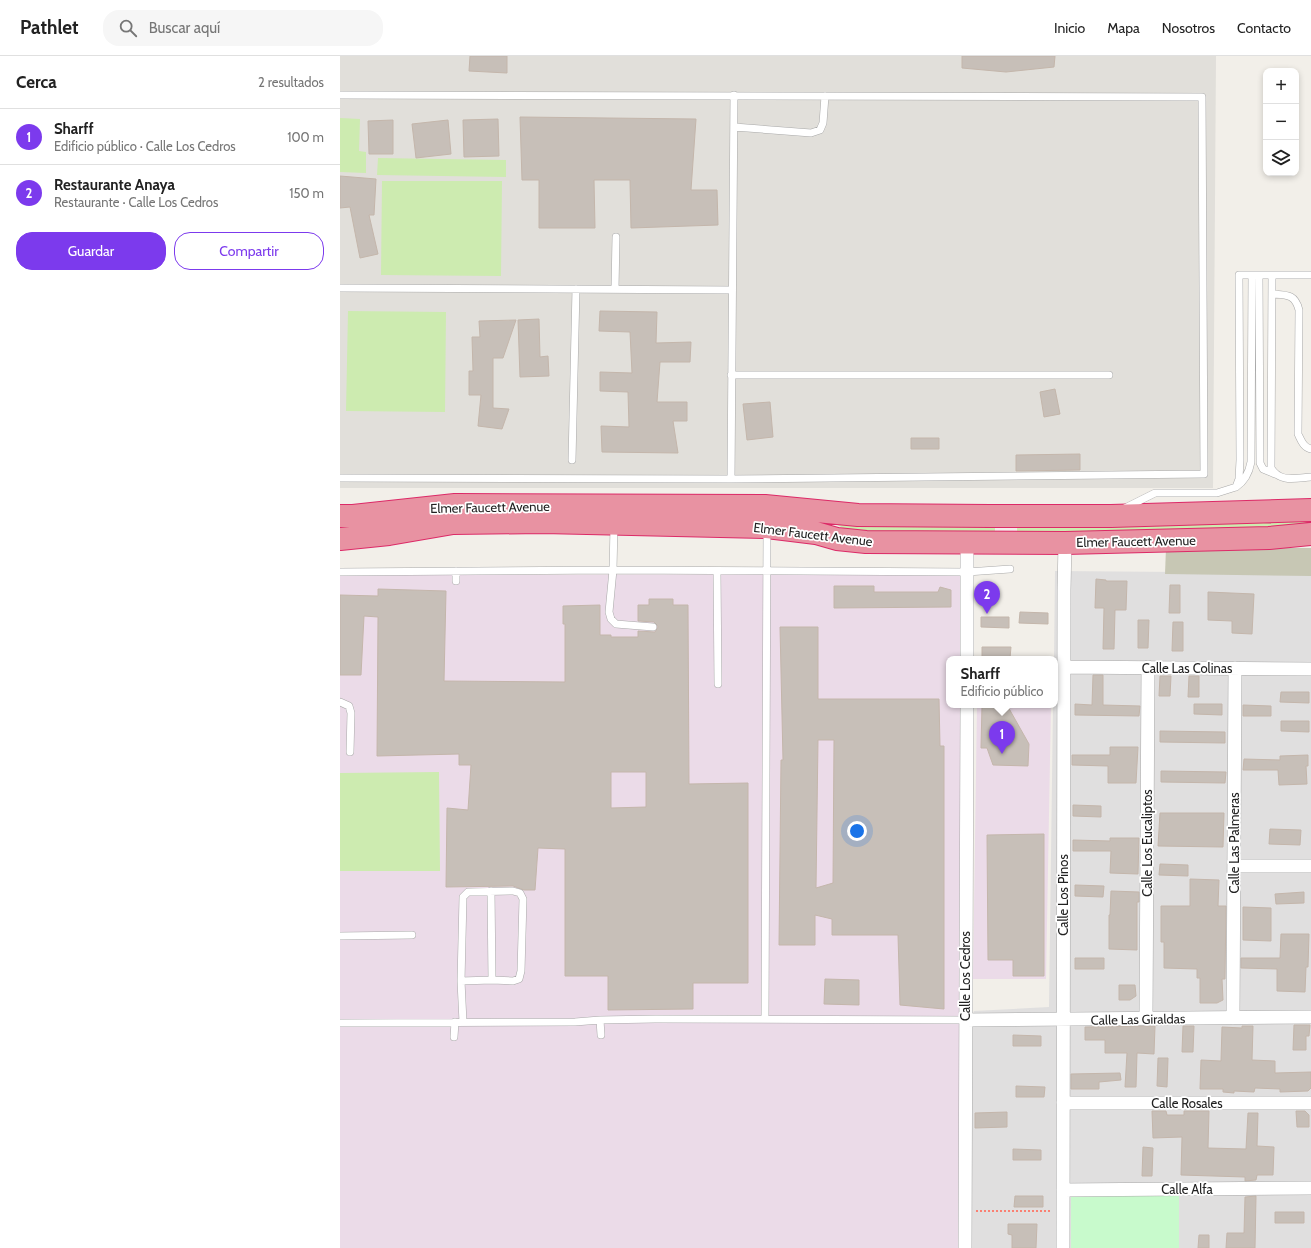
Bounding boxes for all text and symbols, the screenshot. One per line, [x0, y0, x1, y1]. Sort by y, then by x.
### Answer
search box [103, 10, 383, 46]
text: Pathlet [20, 16, 79, 39]
icon: search [117, 17, 139, 39]
text: Buscar aquí [149, 19, 220, 37]
text: Inicio [1054, 19, 1085, 37]
text: Mapa [1107, 19, 1140, 37]
text: Nosotros [1162, 19, 1215, 37]
text: Contacto [1237, 19, 1291, 37]
map controls [1263, 68, 1299, 176]
button: + [1263, 68, 1299, 104]
text: Cerca [16, 72, 57, 92]
text: 2 resultados [258, 74, 324, 90]
button: − [1263, 104, 1299, 140]
text: Sharff [54, 120, 94, 138]
text: 1 [27, 129, 31, 145]
text: 100 m [287, 129, 324, 145]
text: Edificio público · Calle Los Cedros [54, 138, 236, 154]
button: layers [1263, 140, 1299, 176]
text: Restaurante Anaya [54, 176, 175, 194]
text: 2 [26, 185, 32, 201]
text: 150 m [289, 185, 324, 201]
text: Restaurante · Calle Los Cedros [54, 194, 218, 210]
button: Guardar [16, 232, 166, 270]
button: Compartir [174, 232, 324, 270]
street label: Elmer Faucett Avenue [430, 498, 550, 516]
street label: Elmer Faucett Avenue [753, 519, 874, 549]
street label: Elmer Faucett Avenue [1076, 532, 1196, 550]
pin: 2 [974, 581, 1000, 614]
popup [946, 656, 1058, 708]
street label: Calle Las Colinas [1142, 660, 1233, 676]
text: Sharff [961, 665, 1000, 683]
text: Edificio público [961, 683, 1043, 699]
pin: 1 [989, 721, 1015, 754]
street label: Calle Los Eucaliptos [1139, 789, 1155, 897]
street label: Calle Las Palmeras [1226, 792, 1242, 894]
your location [847, 821, 867, 841]
street label: Calle Los Pinos [1055, 854, 1071, 936]
street label: Calle Los Cedros [957, 930, 973, 1021]
street label: Calle Las Giraldas [1091, 1010, 1186, 1028]
street label: Calle Rosales [1151, 1095, 1223, 1111]
street label: Calle Alfa [1161, 1181, 1213, 1197]

